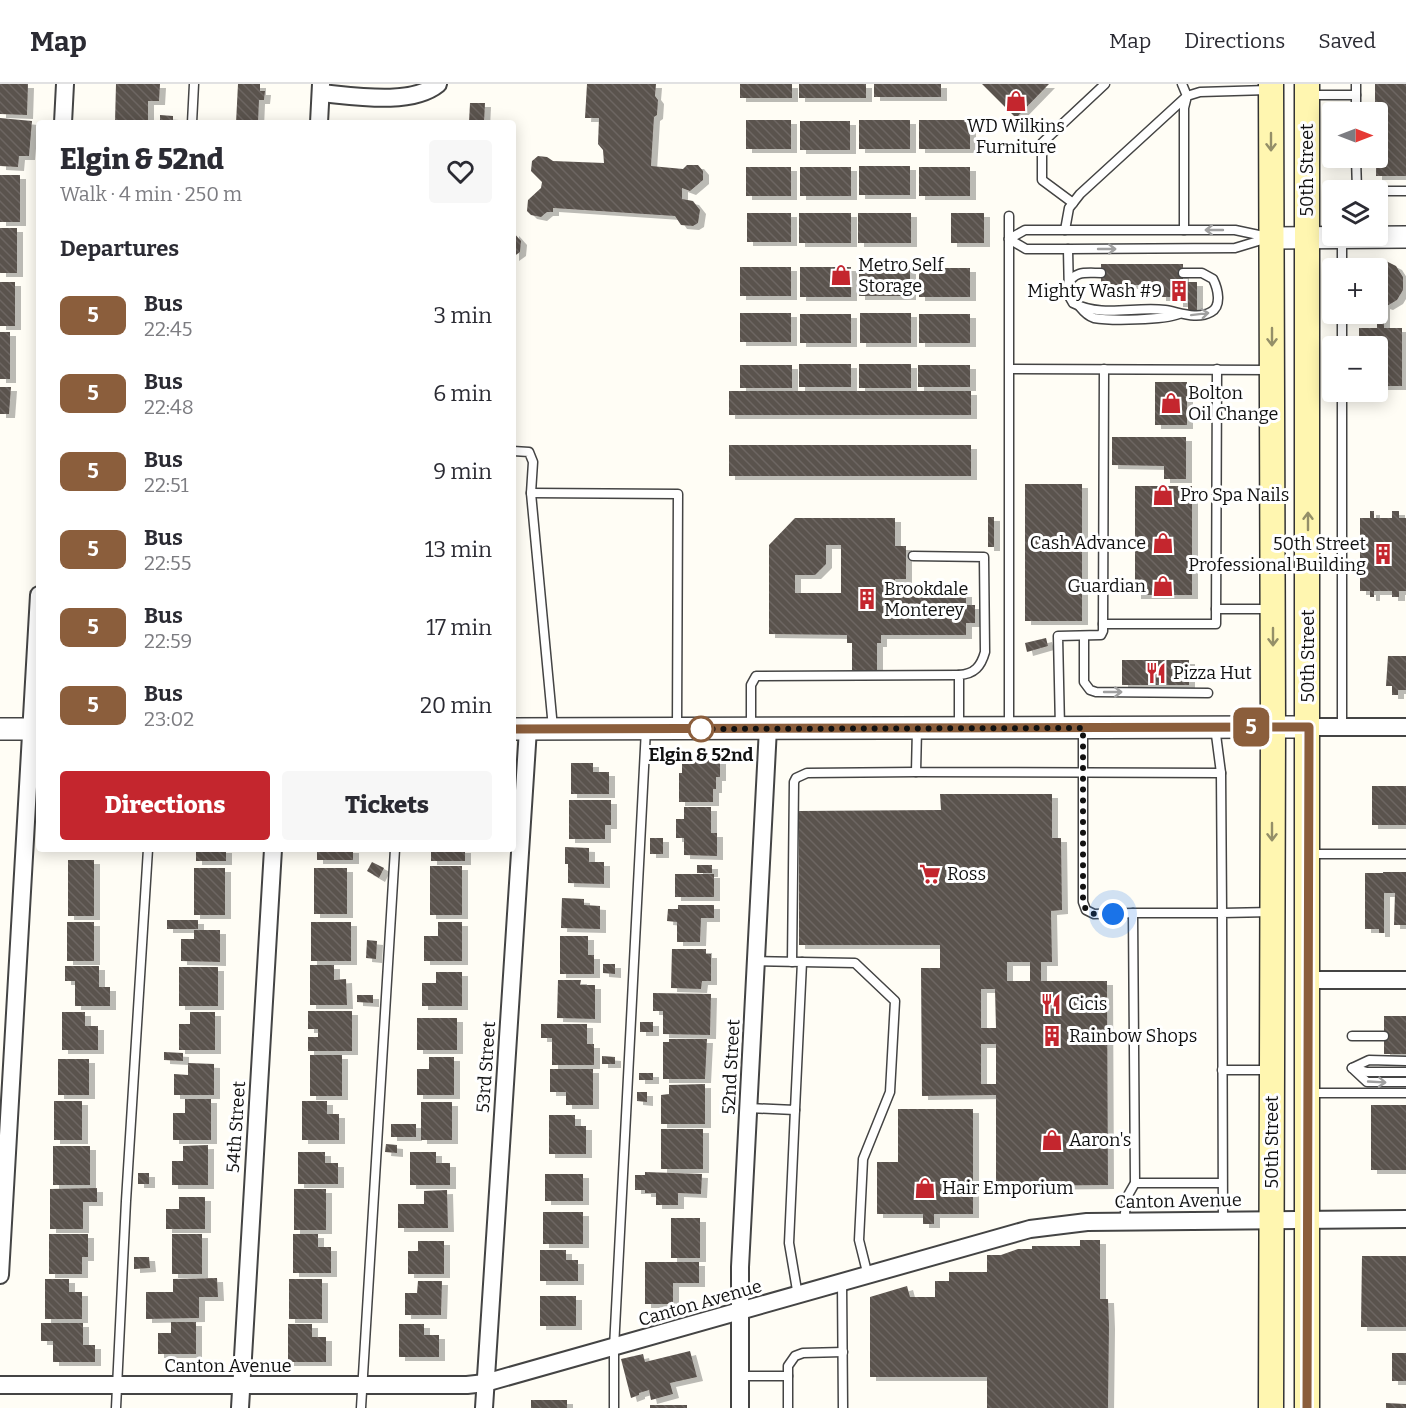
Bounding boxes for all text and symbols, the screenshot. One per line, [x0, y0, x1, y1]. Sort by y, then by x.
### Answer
text: Map [30, 25, 87, 58]
text: Map [1109, 28, 1151, 54]
text: Directions [1184, 28, 1285, 54]
text: Saved [1318, 28, 1376, 54]
shop icon: WD Wilkins Furniture [1004, 89, 1028, 113]
north arrow [1322, 102, 1388, 168]
map controls [1322, 102, 1388, 402]
place label: WD Wilkins Furniture [967, 115, 1065, 158]
street label: 50th Street [1296, 123, 1318, 217]
one-way arrow [1265, 132, 1277, 152]
button: heart [429, 140, 492, 203]
text: Elgin & 52nd [60, 143, 224, 176]
button: layers [1322, 180, 1388, 246]
text: Walk · 4 min · 250 m [60, 182, 242, 206]
one-way arrow [1204, 224, 1224, 236]
text: Departures [60, 235, 179, 262]
one-way arrow [1097, 243, 1117, 254]
place label: Metro Self Storage [858, 254, 945, 297]
button: + [1322, 258, 1388, 324]
shop icon: Metro Self Storage [829, 263, 853, 287]
building icon: Mighty Wash #9 [1167, 279, 1191, 303]
place label: Mighty Wash #9 [1027, 280, 1162, 302]
text: Bus [144, 290, 183, 317]
text: 5 [87, 302, 99, 328]
text: 3 min [434, 302, 492, 329]
one-way arrow [1190, 308, 1209, 319]
text: 22:45 [144, 317, 192, 341]
one-way arrow [1266, 327, 1278, 347]
button: − [1322, 336, 1388, 402]
text: Bus [144, 368, 183, 395]
text: 5 [87, 380, 99, 406]
text: 6 min [433, 380, 492, 407]
place label: Bolton Oil Change [1188, 382, 1278, 425]
shop icon: Bolton Oil Change [1159, 391, 1183, 415]
text: 22:48 [144, 395, 194, 419]
text: Bus [144, 446, 183, 473]
text: 5 [87, 458, 99, 484]
text: 9 min [433, 458, 492, 485]
text: 22:51 [144, 473, 189, 497]
shop icon: Pro Spa Nails [1151, 483, 1175, 507]
place label: Pro Spa Nails [1180, 484, 1289, 506]
one-way arrow [1302, 512, 1314, 532]
text: Bus [144, 524, 183, 551]
shop icon: Cash Advance [1151, 531, 1175, 555]
place label: Cash Advance [1030, 532, 1146, 554]
place label: 50th Street Professional Building [1188, 533, 1366, 576]
text: 5 [87, 536, 99, 562]
text: 13 min [425, 536, 492, 563]
building icon: 50th Street Professional Building [1371, 542, 1395, 566]
text: 22:55 [144, 551, 191, 575]
shop icon: Guardian [1151, 574, 1175, 598]
place label: Guardian [1067, 575, 1147, 597]
place label: Brookdale Monterey [884, 578, 968, 621]
building icon: Brookdale Monterey [855, 587, 879, 611]
text: Bus [144, 602, 183, 629]
street label: 50th Street [1297, 609, 1319, 703]
text: 5 [87, 614, 99, 640]
text: 17 min [426, 614, 492, 641]
one-way arrow [1267, 627, 1279, 647]
text: 22:59 [144, 629, 192, 653]
restaurant icon: Pizza Hut [1144, 661, 1168, 685]
place label: Pizza Hut [1173, 662, 1252, 684]
text: Bus [144, 680, 183, 707]
one-way arrow [1102, 686, 1122, 698]
text: 5 [87, 692, 99, 718]
text: 20 min [420, 692, 492, 719]
text: 23:02 [144, 707, 194, 731]
line badge: 5 [1232, 708, 1270, 746]
text: 5 [1245, 714, 1257, 740]
marker: Elgin & 52nd [688, 716, 714, 742]
place label: Elgin & 52nd [649, 744, 754, 766]
button: Directions [60, 771, 270, 840]
button: Tickets [282, 771, 492, 840]
one-way arrow [1267, 822, 1278, 842]
supermarket icon: Ross [918, 862, 942, 886]
place label: Ross [947, 863, 986, 885]
your location [1098, 899, 1128, 929]
restaurant icon: Cicis [1039, 992, 1063, 1016]
place label: Cicis [1068, 993, 1107, 1015]
street label: 52nd Street [718, 1018, 745, 1115]
street label: 53rd Street [472, 1020, 500, 1114]
building icon: Rainbow Shops [1040, 1024, 1064, 1048]
place label: Rainbow Shops [1069, 1025, 1197, 1047]
one-way arrow [1366, 1076, 1386, 1087]
street label: 54th Street [222, 1080, 250, 1174]
street label: 50th Street [1261, 1095, 1283, 1189]
shop icon: Aaron's [1040, 1128, 1064, 1152]
place label: Aaron's [1069, 1129, 1131, 1151]
shop icon: Hair Emporium [913, 1176, 937, 1200]
place label: Hair Emporium [942, 1177, 1073, 1199]
street label: Canton Avenue [1114, 1189, 1242, 1213]
street label: Canton Avenue [636, 1275, 764, 1331]
street label: Canton Avenue [164, 1355, 292, 1377]

